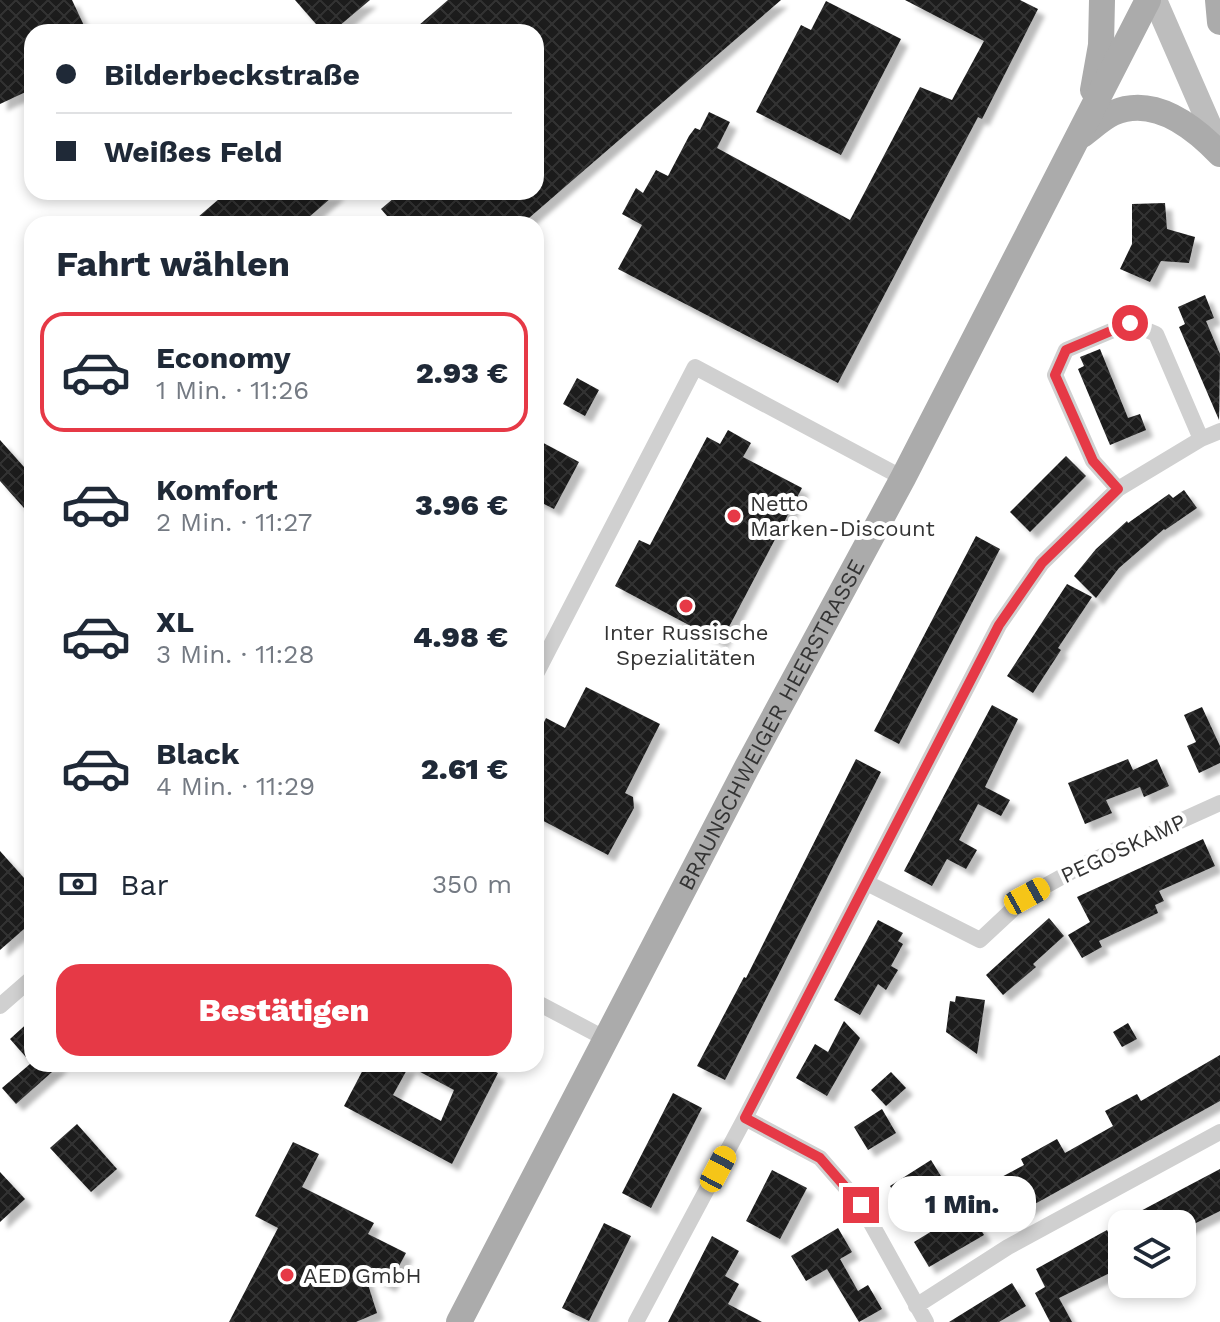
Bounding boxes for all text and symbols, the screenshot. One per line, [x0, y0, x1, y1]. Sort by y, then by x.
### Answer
text: Bilderbeckstraße [104, 57, 360, 92]
text: Weißes Feld [104, 134, 283, 169]
text: Fahrt wählen [56, 243, 290, 285]
route start [1112, 305, 1148, 341]
icon: car [60, 336, 132, 408]
text: Economy [156, 340, 291, 375]
text: 2.93 € [416, 355, 508, 390]
text: 1 Min. · 11:26 [156, 375, 309, 405]
icon: car [60, 468, 132, 540]
text: Komfort [156, 472, 278, 507]
text: 3.96 € [415, 487, 508, 522]
place label: Netto Marken-Discount [750, 491, 935, 541]
text: 2 Min. · 11:27 [156, 507, 312, 537]
marker: Netto Marken-Discount [725, 507, 743, 525]
street label: BRAUNSCHWEIGER HEERSTRASSE [673, 555, 870, 894]
marker: Inter Russische Spezialitäten [677, 597, 695, 615]
icon: car [60, 600, 132, 672]
text: XL [156, 604, 194, 639]
text: 4.98 € [413, 619, 508, 654]
place label: Inter Russische Spezialitäten [604, 620, 768, 670]
text: 3 Min. · 11:28 [156, 639, 314, 669]
icon: car [60, 732, 132, 804]
text: Black [156, 736, 240, 771]
text: 2.61 € [421, 751, 508, 786]
text: 4 Min. · 11:29 [156, 771, 315, 801]
street label: PEGOSKAMP [1057, 809, 1190, 888]
icon: cash [56, 862, 100, 906]
text: Bar [120, 867, 169, 902]
text: 350 m [432, 869, 512, 899]
car [1000, 874, 1054, 918]
button: Bestätigen [56, 964, 512, 1056]
car [696, 1142, 740, 1196]
callout: 1 Min. [889, 1177, 1037, 1233]
route end [843, 1187, 879, 1223]
text: 1 Min. [925, 1189, 999, 1219]
map controls [1108, 1210, 1196, 1298]
button: layers [1108, 1210, 1196, 1298]
place label: AED GmbH [303, 1263, 422, 1288]
marker: AED GmbH [278, 1266, 296, 1284]

